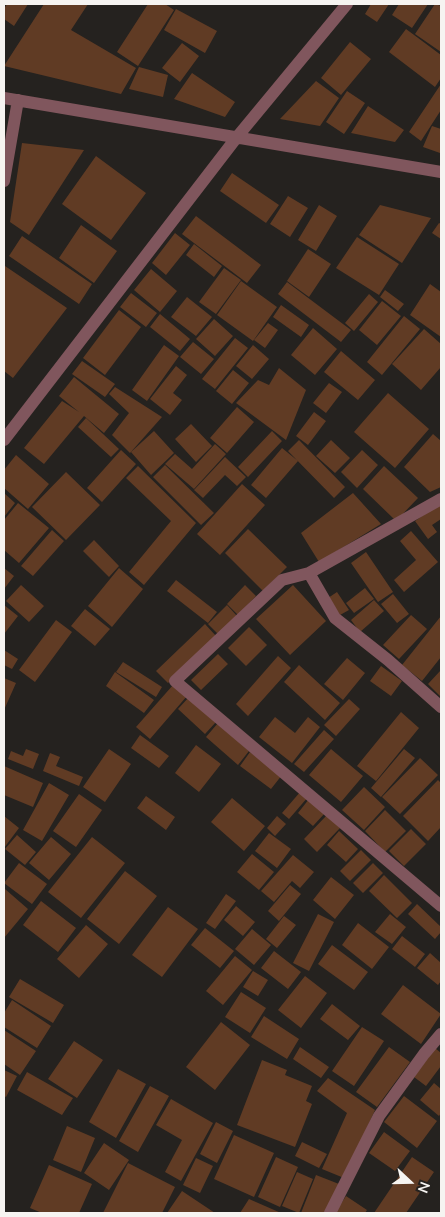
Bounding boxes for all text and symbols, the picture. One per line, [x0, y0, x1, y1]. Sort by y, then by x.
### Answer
north arrow [385, 1157, 435, 1207]
text: N [414, 1179, 434, 1196]

